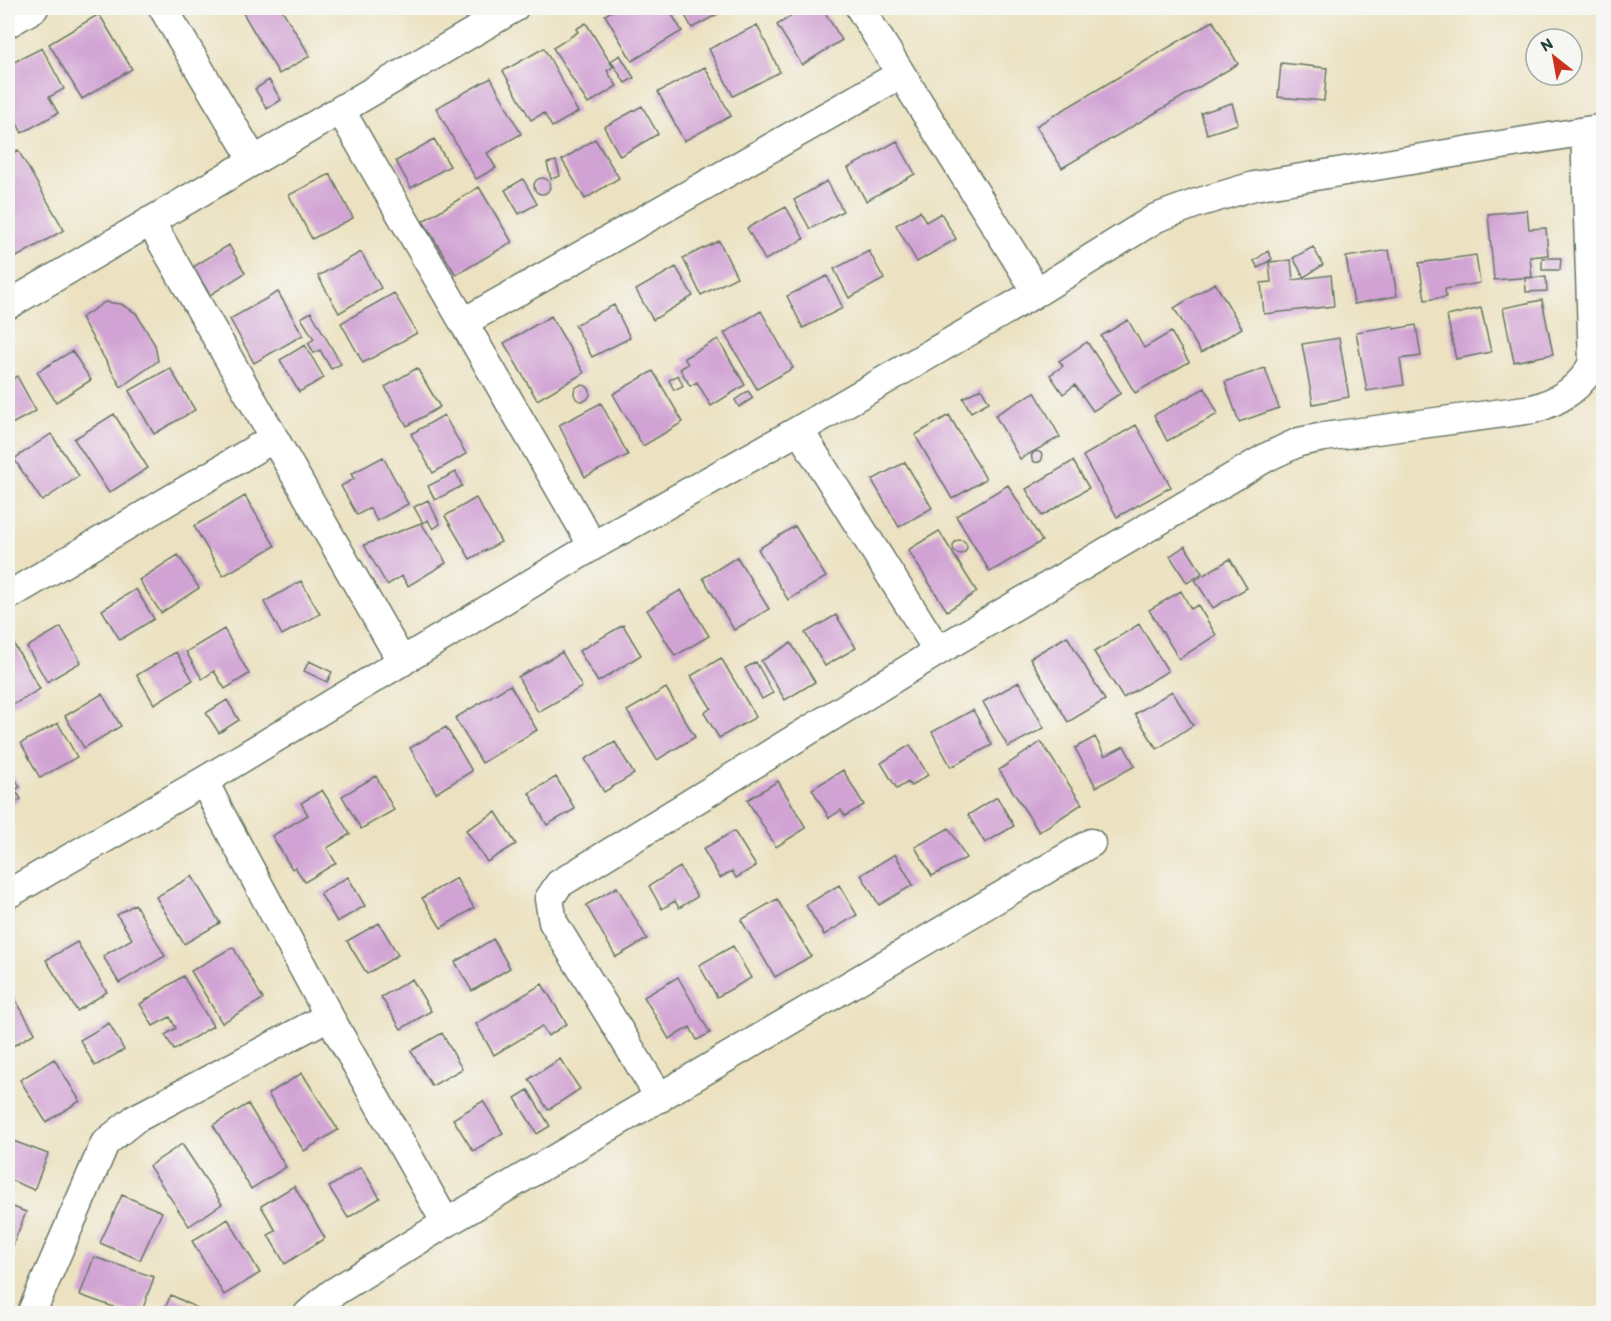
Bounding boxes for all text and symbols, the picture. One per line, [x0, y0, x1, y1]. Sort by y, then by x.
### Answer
north arrow [1524, 27, 1584, 87]
text: N [1537, 34, 1556, 55]

